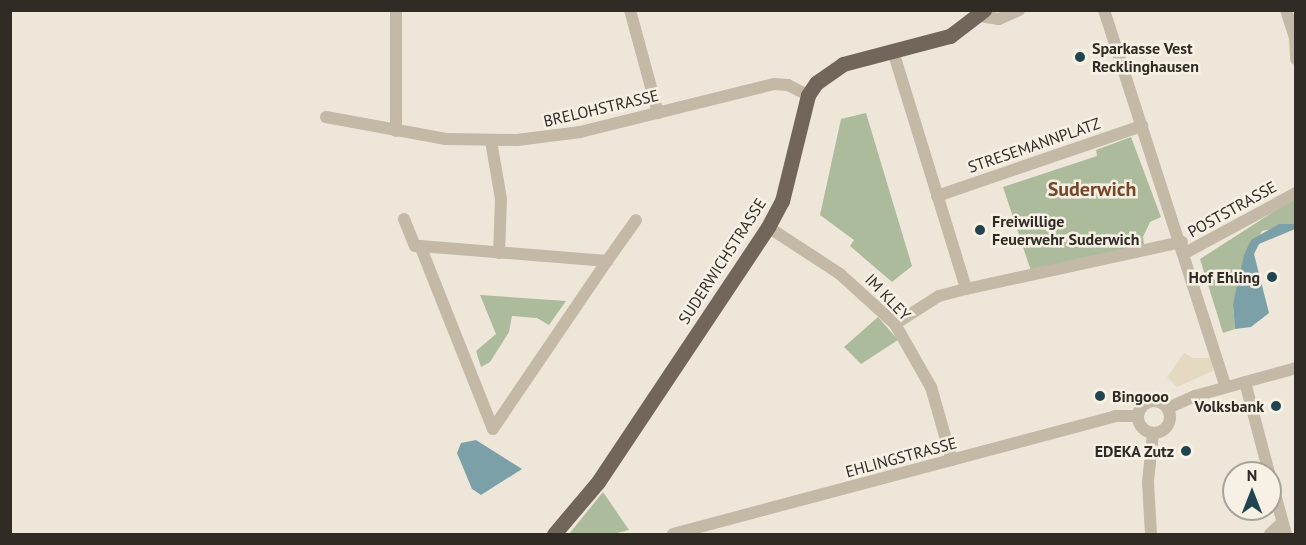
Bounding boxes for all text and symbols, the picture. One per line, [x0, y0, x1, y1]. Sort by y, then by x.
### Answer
place label: Sparkasse Vest Recklinghausen [1092, 38, 1199, 76]
marker: Sparkasse Vest Recklinghausen [1073, 50, 1087, 64]
street label: BRELOHSTRASSE [541, 85, 661, 131]
street label: STRESEMANNPLATZ [965, 113, 1103, 177]
district label: Suderwich [1048, 177, 1136, 201]
street label: POSTSTRASSE [1184, 177, 1280, 241]
street label: SUDERWICHSTRASSE [674, 195, 770, 327]
place label: Freiwillige Feuerwehr Suderwich [992, 211, 1139, 249]
marker: Freiwillige Feuerwehr Suderwich [973, 223, 987, 237]
place label: Hof Ehling [1189, 267, 1260, 287]
street label: IM KLEY [861, 270, 915, 324]
marker: Hof Ehling [1265, 270, 1279, 284]
place label: Bingooo [1112, 386, 1169, 406]
marker: Bingooo [1093, 389, 1107, 403]
place label: Volksbank [1195, 396, 1264, 416]
marker: Volksbank [1269, 399, 1283, 413]
street label: EHLINGSTRASSE [843, 433, 959, 481]
place label: EDEKA Zutz [1094, 441, 1174, 461]
marker: EDEKA Zutz [1179, 444, 1193, 458]
north arrow [1222, 461, 1282, 521]
text: N [1247, 465, 1257, 485]

